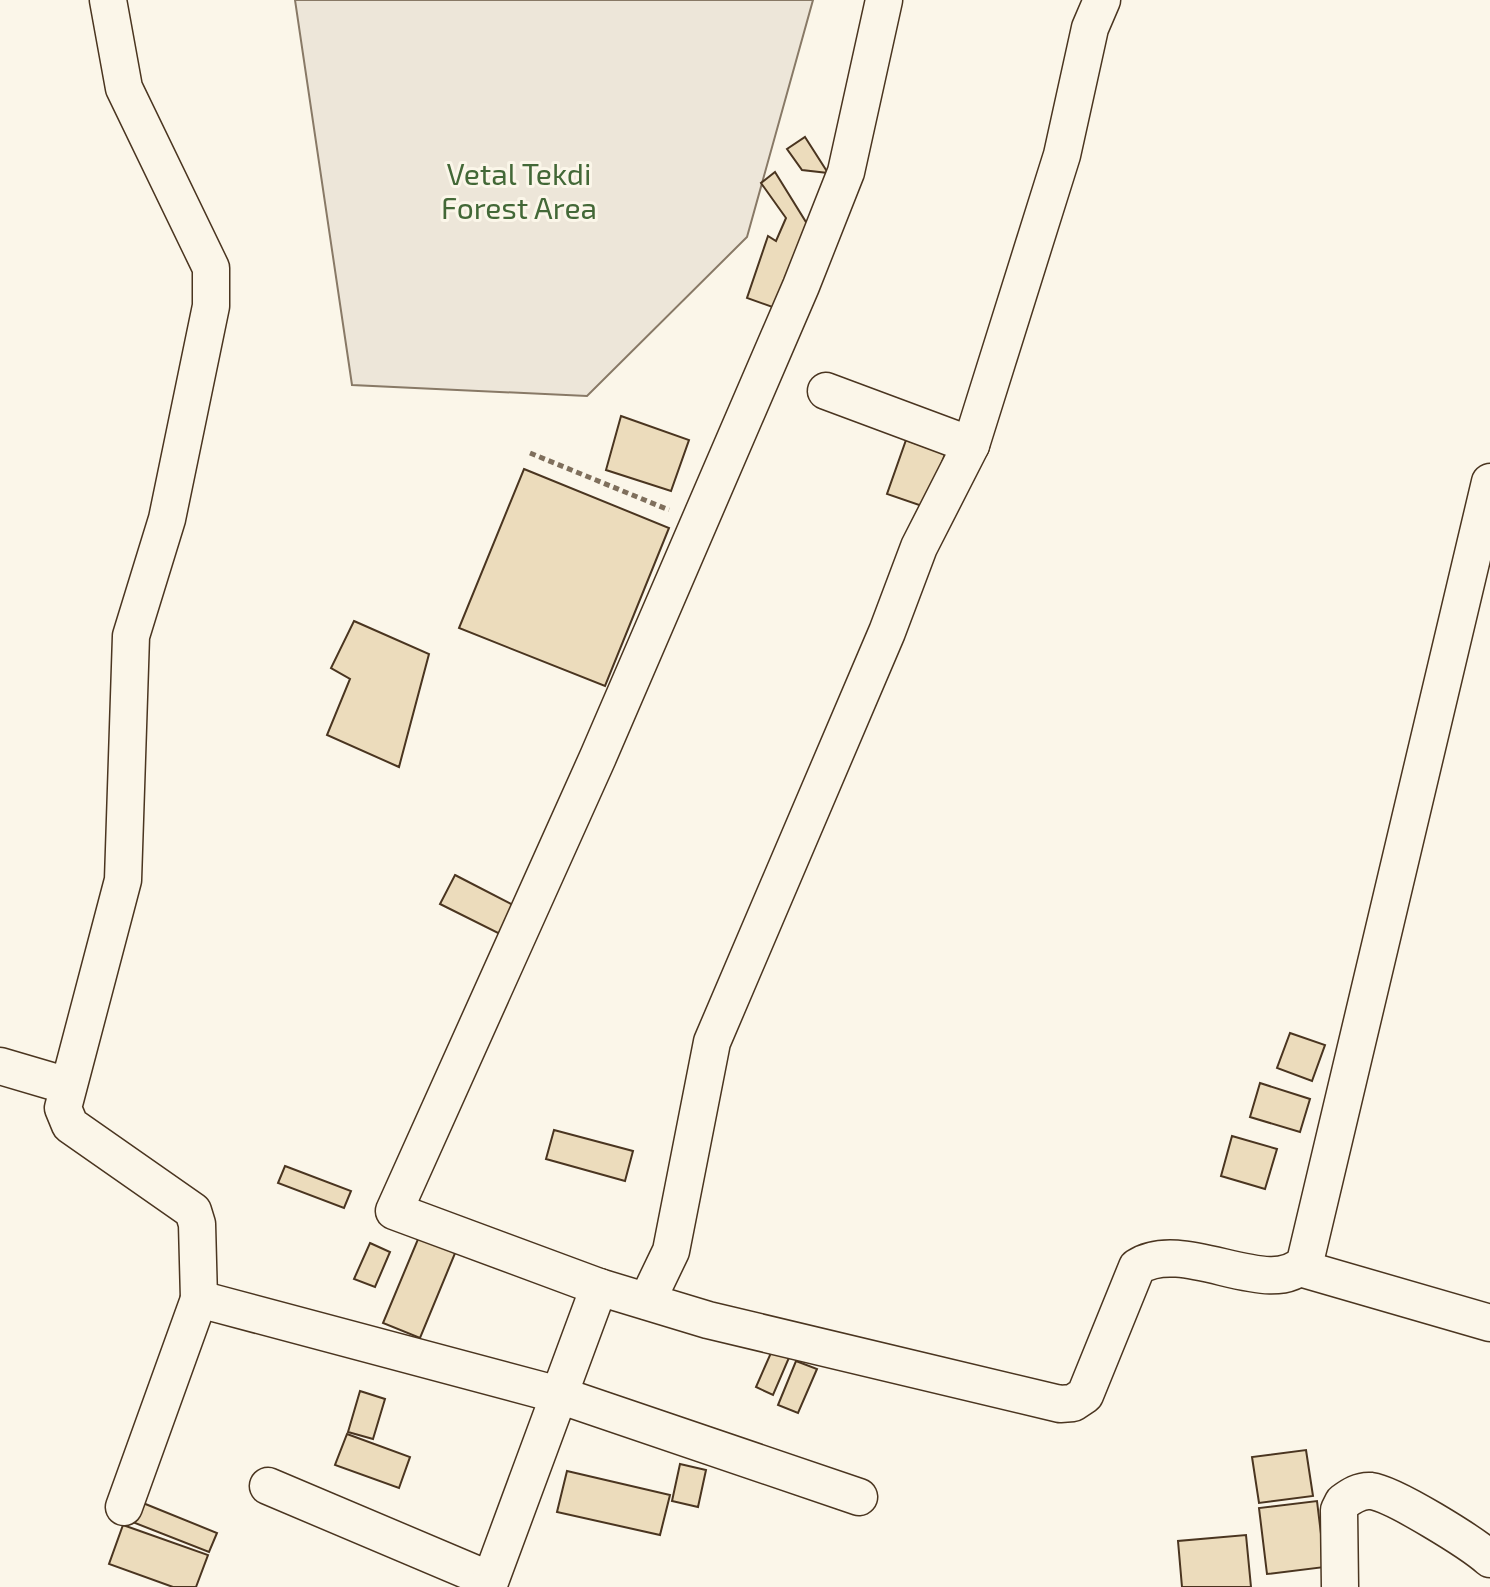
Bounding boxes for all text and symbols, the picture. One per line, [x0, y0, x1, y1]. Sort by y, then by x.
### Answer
park label: Vetal Tekdi Forest Area [441, 155, 597, 225]

